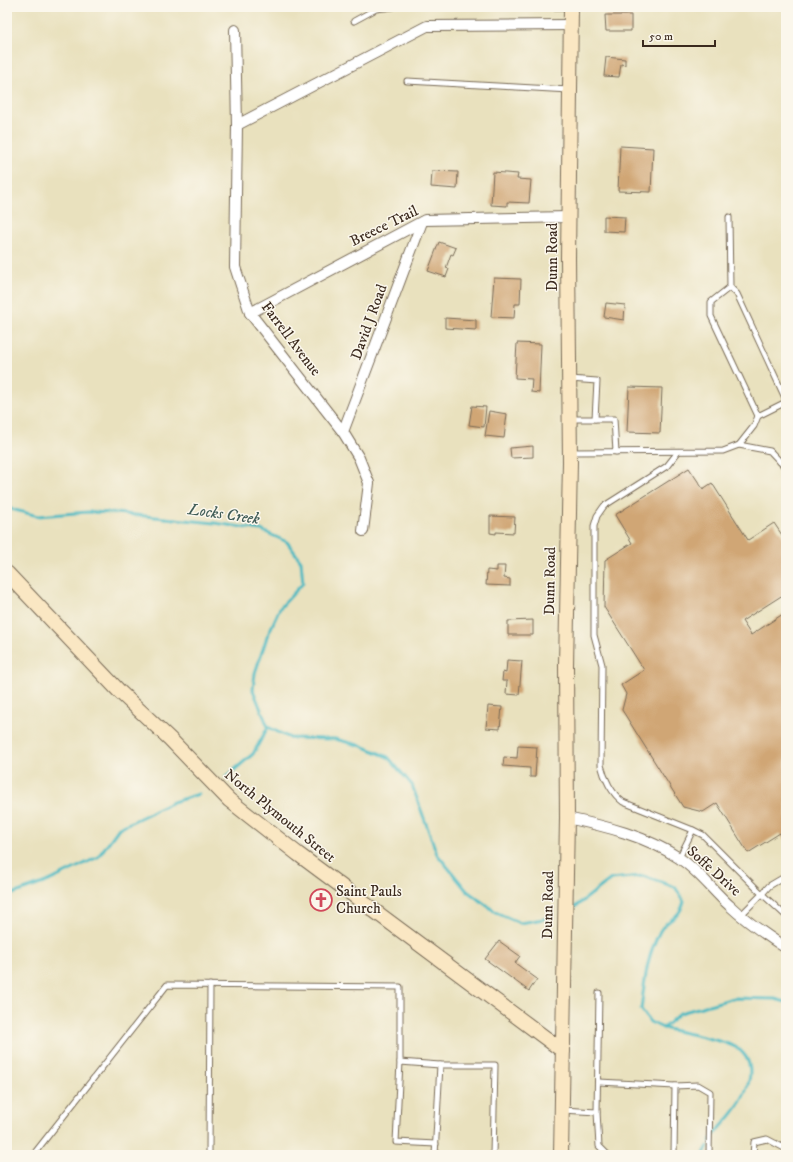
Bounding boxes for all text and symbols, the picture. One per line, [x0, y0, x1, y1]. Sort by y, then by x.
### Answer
scale bar [643, 22, 715, 48]
text: 50 m [649, 29, 673, 44]
street label: Breece Trail [347, 201, 422, 251]
street label: Dunn Road [543, 222, 562, 291]
street label: David J Road [347, 281, 392, 362]
street label: Farrell Avenue [257, 298, 325, 380]
water label: Locks Creek [186, 499, 261, 529]
street label: Dunn Road [540, 546, 560, 615]
street label: North Plymouth Street [220, 765, 340, 867]
street label: Soffe Drive [683, 842, 745, 900]
street label: Dunn Road [538, 870, 558, 939]
place label: Saint Pauls Church [336, 882, 402, 918]
church icon: Saint Pauls Church [308, 887, 334, 913]

